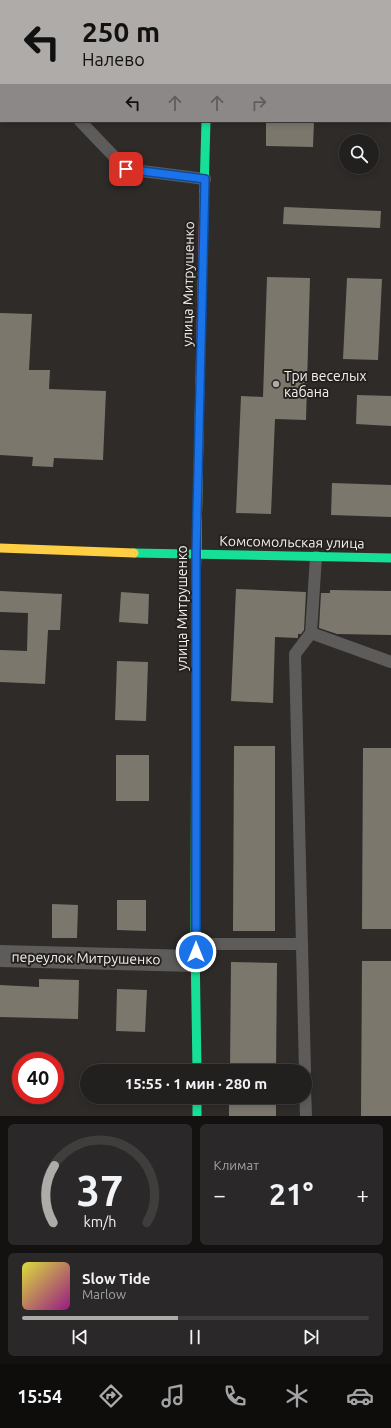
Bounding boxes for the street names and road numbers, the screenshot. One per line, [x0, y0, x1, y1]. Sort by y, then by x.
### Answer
street label: улица Митрушенко [179, 221, 197, 347]
street label: Комсомольская улица [219, 533, 365, 551]
street label: улица Митрушенко [174, 545, 190, 671]
street label: переулок Митрушенко [11, 949, 161, 967]

